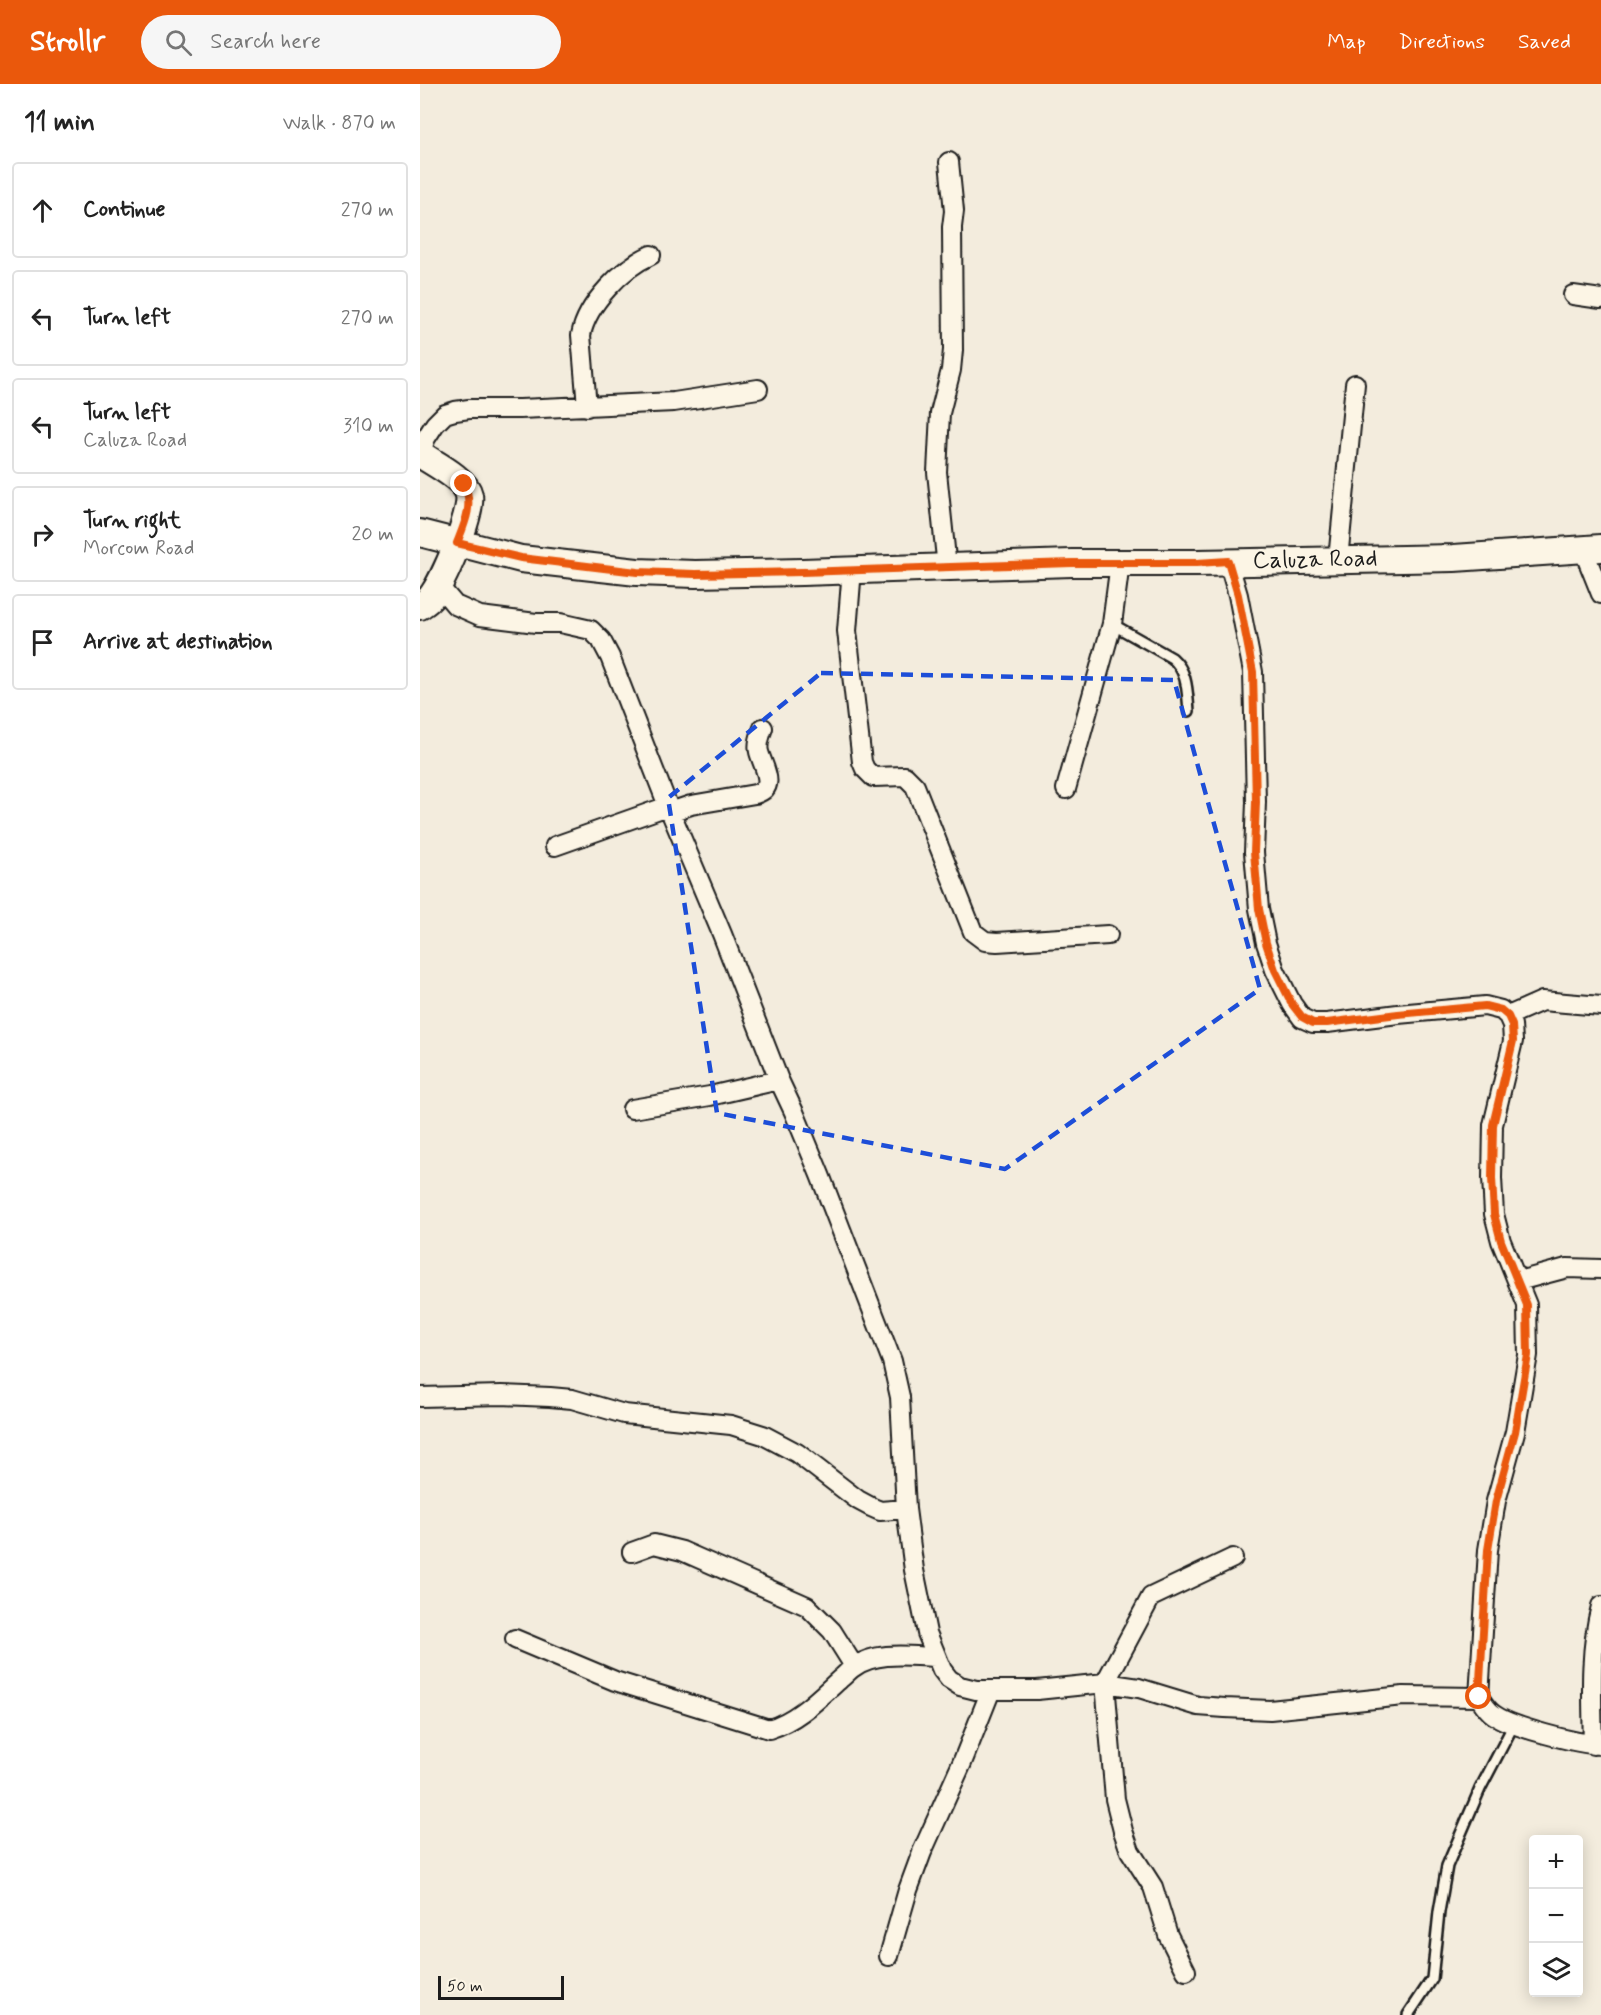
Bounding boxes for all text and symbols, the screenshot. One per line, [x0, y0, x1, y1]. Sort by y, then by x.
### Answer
search box [141, 15, 561, 69]
text: Strollr [30, 24, 105, 61]
icon: search [162, 26, 195, 59]
text: Search here [210, 28, 321, 56]
text: Map [1327, 28, 1366, 56]
text: Directions [1399, 28, 1485, 56]
text: Saved [1518, 28, 1571, 56]
text: 11 min [24, 106, 95, 140]
text: Walk · 870 m [283, 110, 396, 137]
icon: ahead [26, 194, 59, 227]
text: Continue [83, 196, 165, 224]
text: 270 m [341, 197, 394, 224]
icon: left [26, 302, 59, 335]
text: Turn left [83, 304, 171, 332]
text: 270 m [341, 305, 394, 332]
text: Turn left [83, 399, 171, 427]
icon: left [26, 410, 59, 443]
text: 310 m [343, 413, 394, 440]
text: Caluza Road [83, 427, 187, 454]
route end [450, 470, 476, 496]
text: Turn right [83, 507, 181, 535]
icon: right [26, 518, 59, 551]
text: 20 m [351, 521, 394, 548]
text: Morcom Road [83, 535, 194, 562]
street label: Caluza Road [1252, 543, 1378, 577]
icon: arrive [26, 626, 59, 659]
text: Arrive at destination [83, 628, 273, 656]
route start [1465, 1683, 1491, 1709]
map controls [1529, 1835, 1583, 1997]
button: + [1529, 1835, 1583, 1889]
button: − [1529, 1889, 1583, 1943]
button: layers [1529, 1943, 1583, 1997]
scale bar [438, 1973, 564, 2000]
text: 50 m [447, 1976, 483, 1997]

